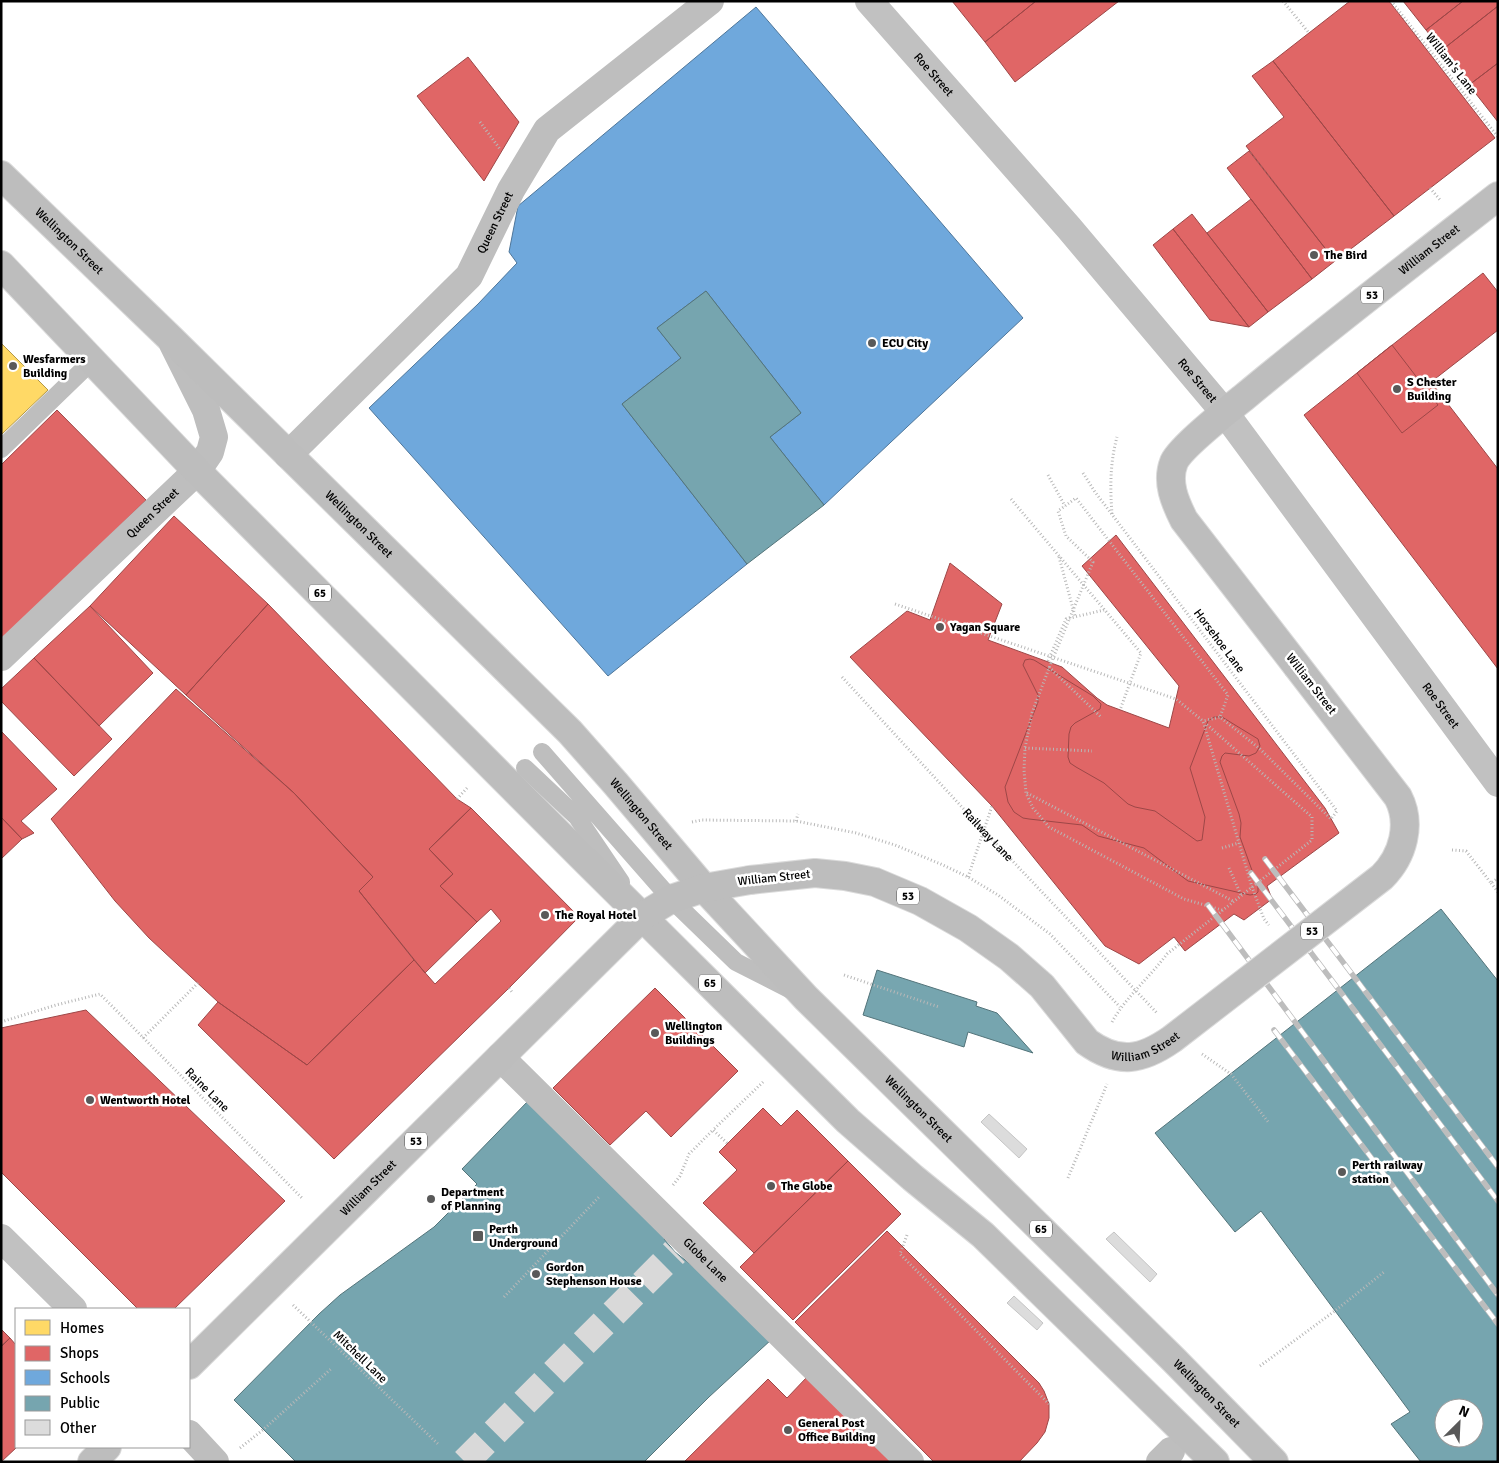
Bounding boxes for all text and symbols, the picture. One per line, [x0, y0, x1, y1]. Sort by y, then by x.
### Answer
street label: William's Lane [1422, 30, 1480, 98]
street label: Roe Street [911, 50, 957, 99]
street label: Queen Street [474, 189, 517, 256]
street label: Wellington Street [32, 204, 107, 277]
street label: William Street [1396, 221, 1463, 278]
place label: The Bird [1324, 248, 1368, 263]
marker: The Bird [1308, 249, 1320, 261]
road number: 53 [1361, 286, 1383, 304]
place label: ECU City [882, 336, 928, 351]
marker: ECU City [866, 337, 878, 349]
place label: Wesfarmers Building [23, 352, 86, 381]
street label: Roe Street [1175, 355, 1220, 406]
marker: Wesfarmers Building [7, 360, 19, 372]
place label: S Chester Building [1407, 375, 1457, 404]
marker: S Chester Building [1391, 383, 1403, 395]
street label: Queen Street [123, 485, 182, 542]
street label: Wellington Street [322, 487, 396, 561]
road number: 65 [309, 584, 331, 602]
street label: Horsehoe Lane [1190, 606, 1248, 676]
place label: Yagan Square [949, 620, 1020, 635]
marker: Yagan Square [934, 621, 946, 633]
street label: William Street [1283, 651, 1339, 717]
street label: Roe Street [1419, 680, 1463, 731]
street label: Wellington Street [607, 775, 676, 853]
street label: Railway Lane [959, 805, 1016, 865]
street label: William Street [737, 867, 811, 889]
road number: 53 [897, 888, 919, 904]
place label: The Royal Hotel [555, 908, 637, 923]
marker: The Royal Hotel [539, 909, 551, 921]
road number: 53 [1301, 922, 1323, 939]
road number: 65 [699, 974, 721, 991]
place label: Wellington Buildings [665, 1019, 723, 1048]
marker: Wellington Buildings [649, 1027, 661, 1039]
street label: William Street [1110, 1028, 1183, 1065]
street label: Raine Lane [182, 1065, 232, 1115]
street label: Wellington Street [881, 1072, 956, 1146]
place label: Wentworth Hotel [100, 1093, 191, 1108]
marker: Wentworth Hotel [84, 1094, 96, 1106]
road number: 53 [405, 1132, 427, 1150]
street label: William Street [337, 1157, 399, 1219]
place label: Perth railway station [1352, 1158, 1423, 1187]
marker: Perth railway station [1336, 1166, 1348, 1178]
place label: The Globe [781, 1179, 832, 1194]
marker: The Globe [765, 1180, 777, 1192]
place label: Department of Planning [441, 1185, 505, 1214]
marker: Department of Planning [425, 1193, 437, 1205]
road number: 65 [1030, 1220, 1052, 1238]
place label: Perth Underground [489, 1222, 558, 1251]
marker: Perth Underground [471, 1229, 485, 1243]
street label: Globe Lane [680, 1235, 731, 1286]
place label: Gordon Stephenson House [546, 1260, 642, 1289]
marker: Gordon Stephenson House [530, 1268, 542, 1280]
legend [15, 1308, 190, 1448]
text: Homes [60, 1319, 104, 1337]
street label: Mitchell Lane [330, 1327, 390, 1387]
text: Shops [60, 1344, 99, 1362]
street label: Wellington Street [1170, 1356, 1244, 1431]
text: Schools [60, 1369, 111, 1387]
text: Public [60, 1394, 100, 1412]
north arrow [1434, 1398, 1484, 1448]
text: N [1456, 1402, 1472, 1421]
place label: General Post Office Building [798, 1416, 876, 1445]
text: Other [60, 1419, 97, 1437]
marker: General Post Office Building [782, 1424, 794, 1436]

